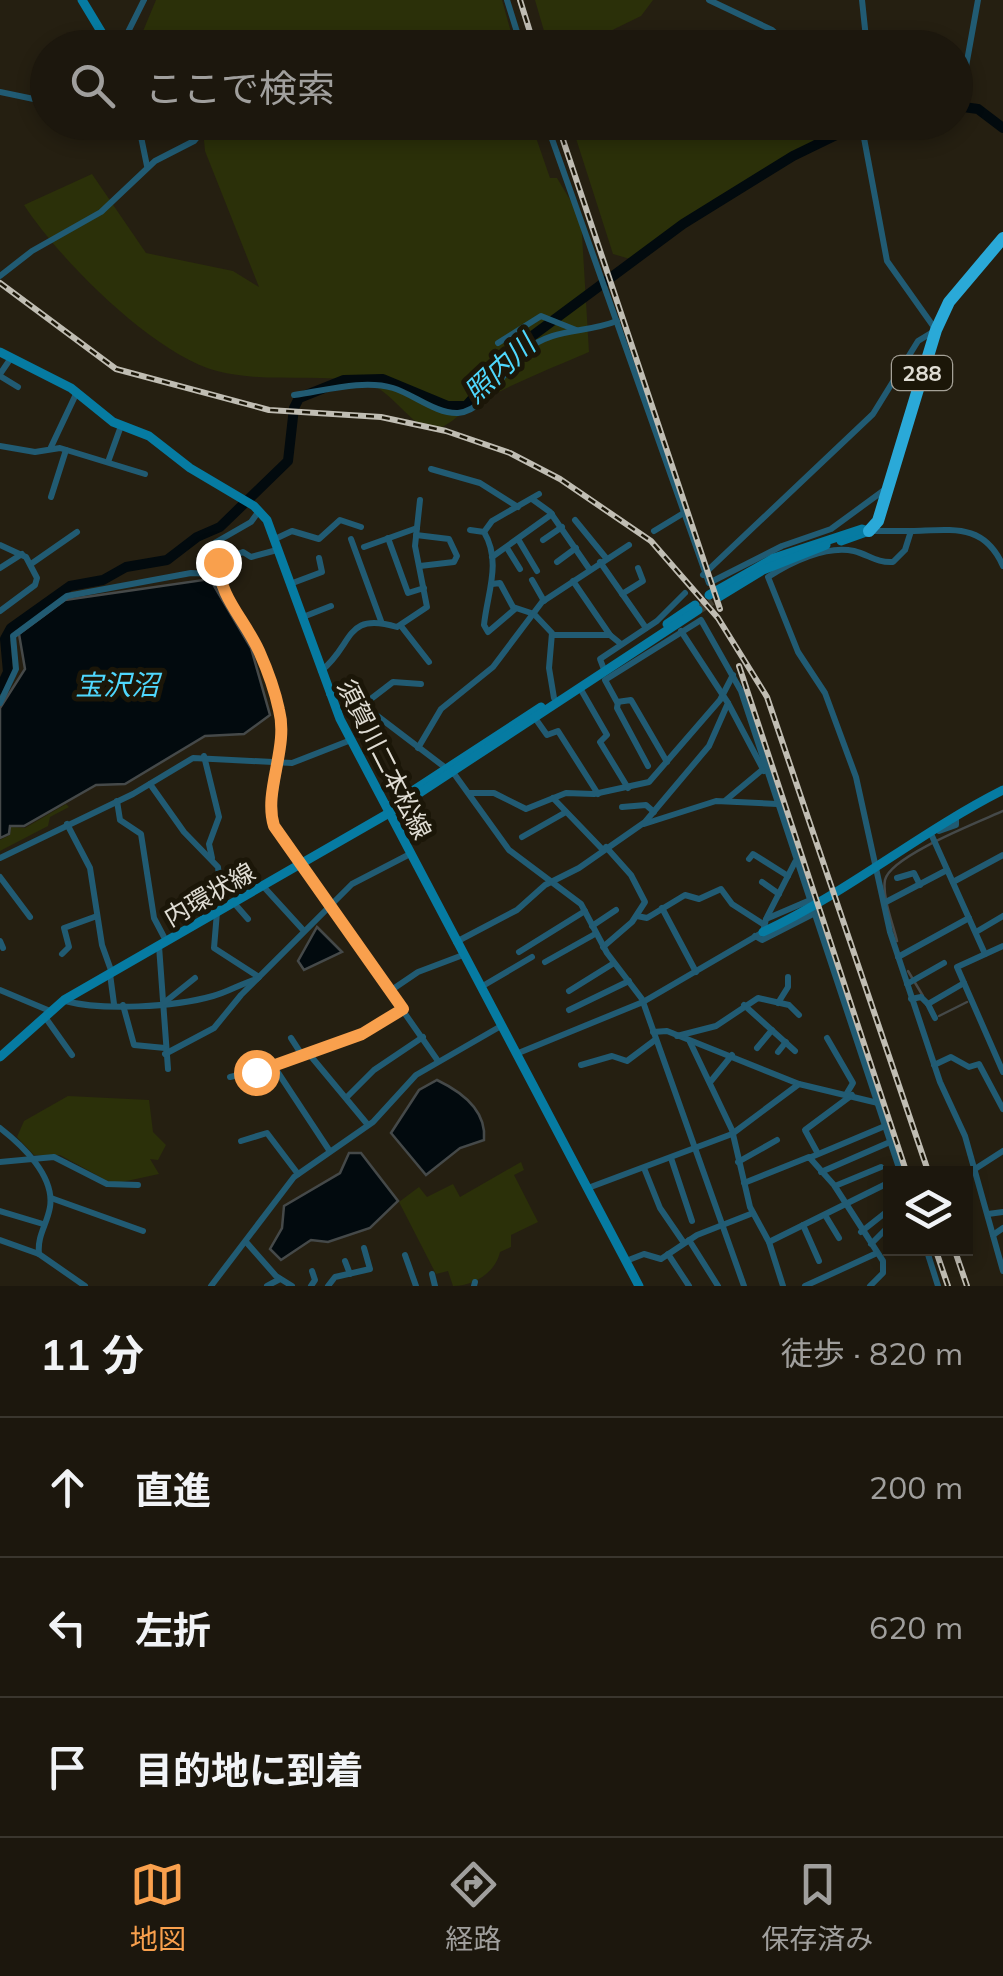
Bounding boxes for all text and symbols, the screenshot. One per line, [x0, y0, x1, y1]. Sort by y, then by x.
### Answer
search box [30, 30, 973, 140]
icon: search [65, 58, 120, 113]
text: ここで検索 [145, 64, 335, 112]
water label: 照内川 [456, 325, 544, 409]
road number: 288 [892, 356, 952, 390]
route end [196, 540, 242, 586]
water label: 宝沢沼 [75, 667, 163, 702]
street label: 須賀川二本松線 [331, 674, 439, 844]
street label: 内環状線 [158, 856, 260, 932]
route start [234, 1050, 280, 1096]
map controls [883, 1166, 973, 1256]
button: layers [883, 1166, 973, 1256]
text: 11 分 [40, 1328, 144, 1381]
text: 徒歩 · 820 m [781, 1333, 963, 1373]
icon: ahead [40, 1460, 95, 1515]
text: 直進 [135, 1466, 211, 1514]
text: 200 m [869, 1467, 963, 1507]
icon: left [40, 1600, 95, 1655]
text: 左折 [135, 1606, 211, 1654]
text: 620 m [869, 1607, 963, 1647]
icon: arrive [40, 1740, 95, 1795]
text: 目的地に到着 [135, 1746, 363, 1794]
tab: 地図 [130, 1857, 186, 1957]
tab: 経路 [445, 1857, 501, 1957]
tab: 保存済み [761, 1857, 873, 1957]

